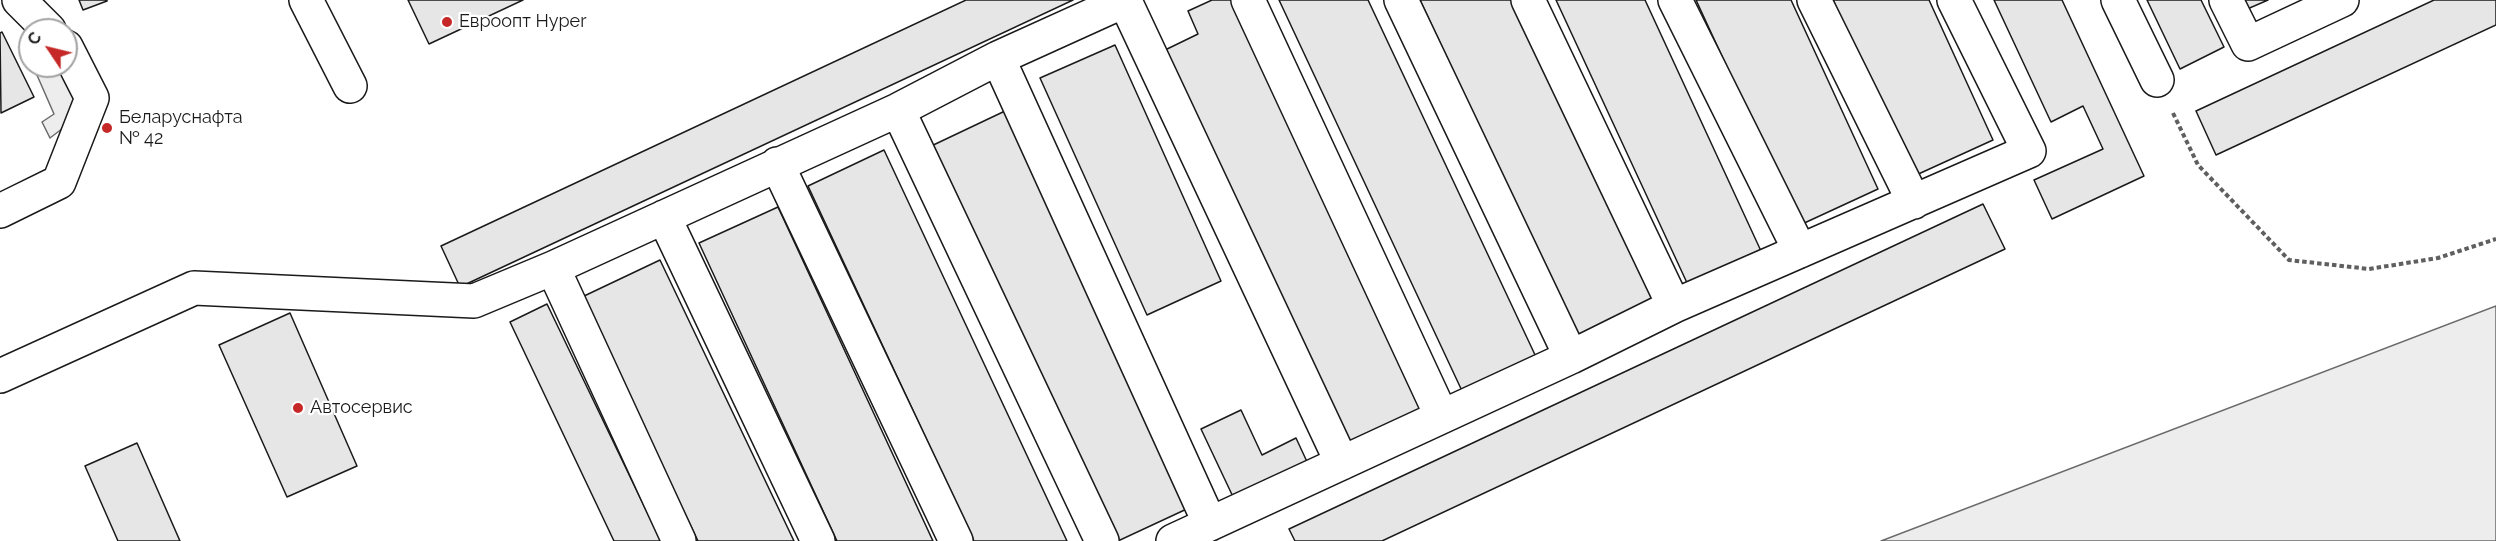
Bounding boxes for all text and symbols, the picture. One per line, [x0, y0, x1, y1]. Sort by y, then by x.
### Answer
place label: Евроопт Hyper [459, 11, 586, 33]
marker: Евроопт Hyper [440, 15, 454, 29]
north arrow [18, 18, 78, 78]
text: С [24, 29, 45, 48]
place label: Беларуснафта № 42 [119, 107, 243, 150]
marker: Беларуснафта № 42 [100, 121, 114, 135]
place label: Автосервис [310, 397, 413, 419]
marker: Автосервис [291, 401, 305, 415]

